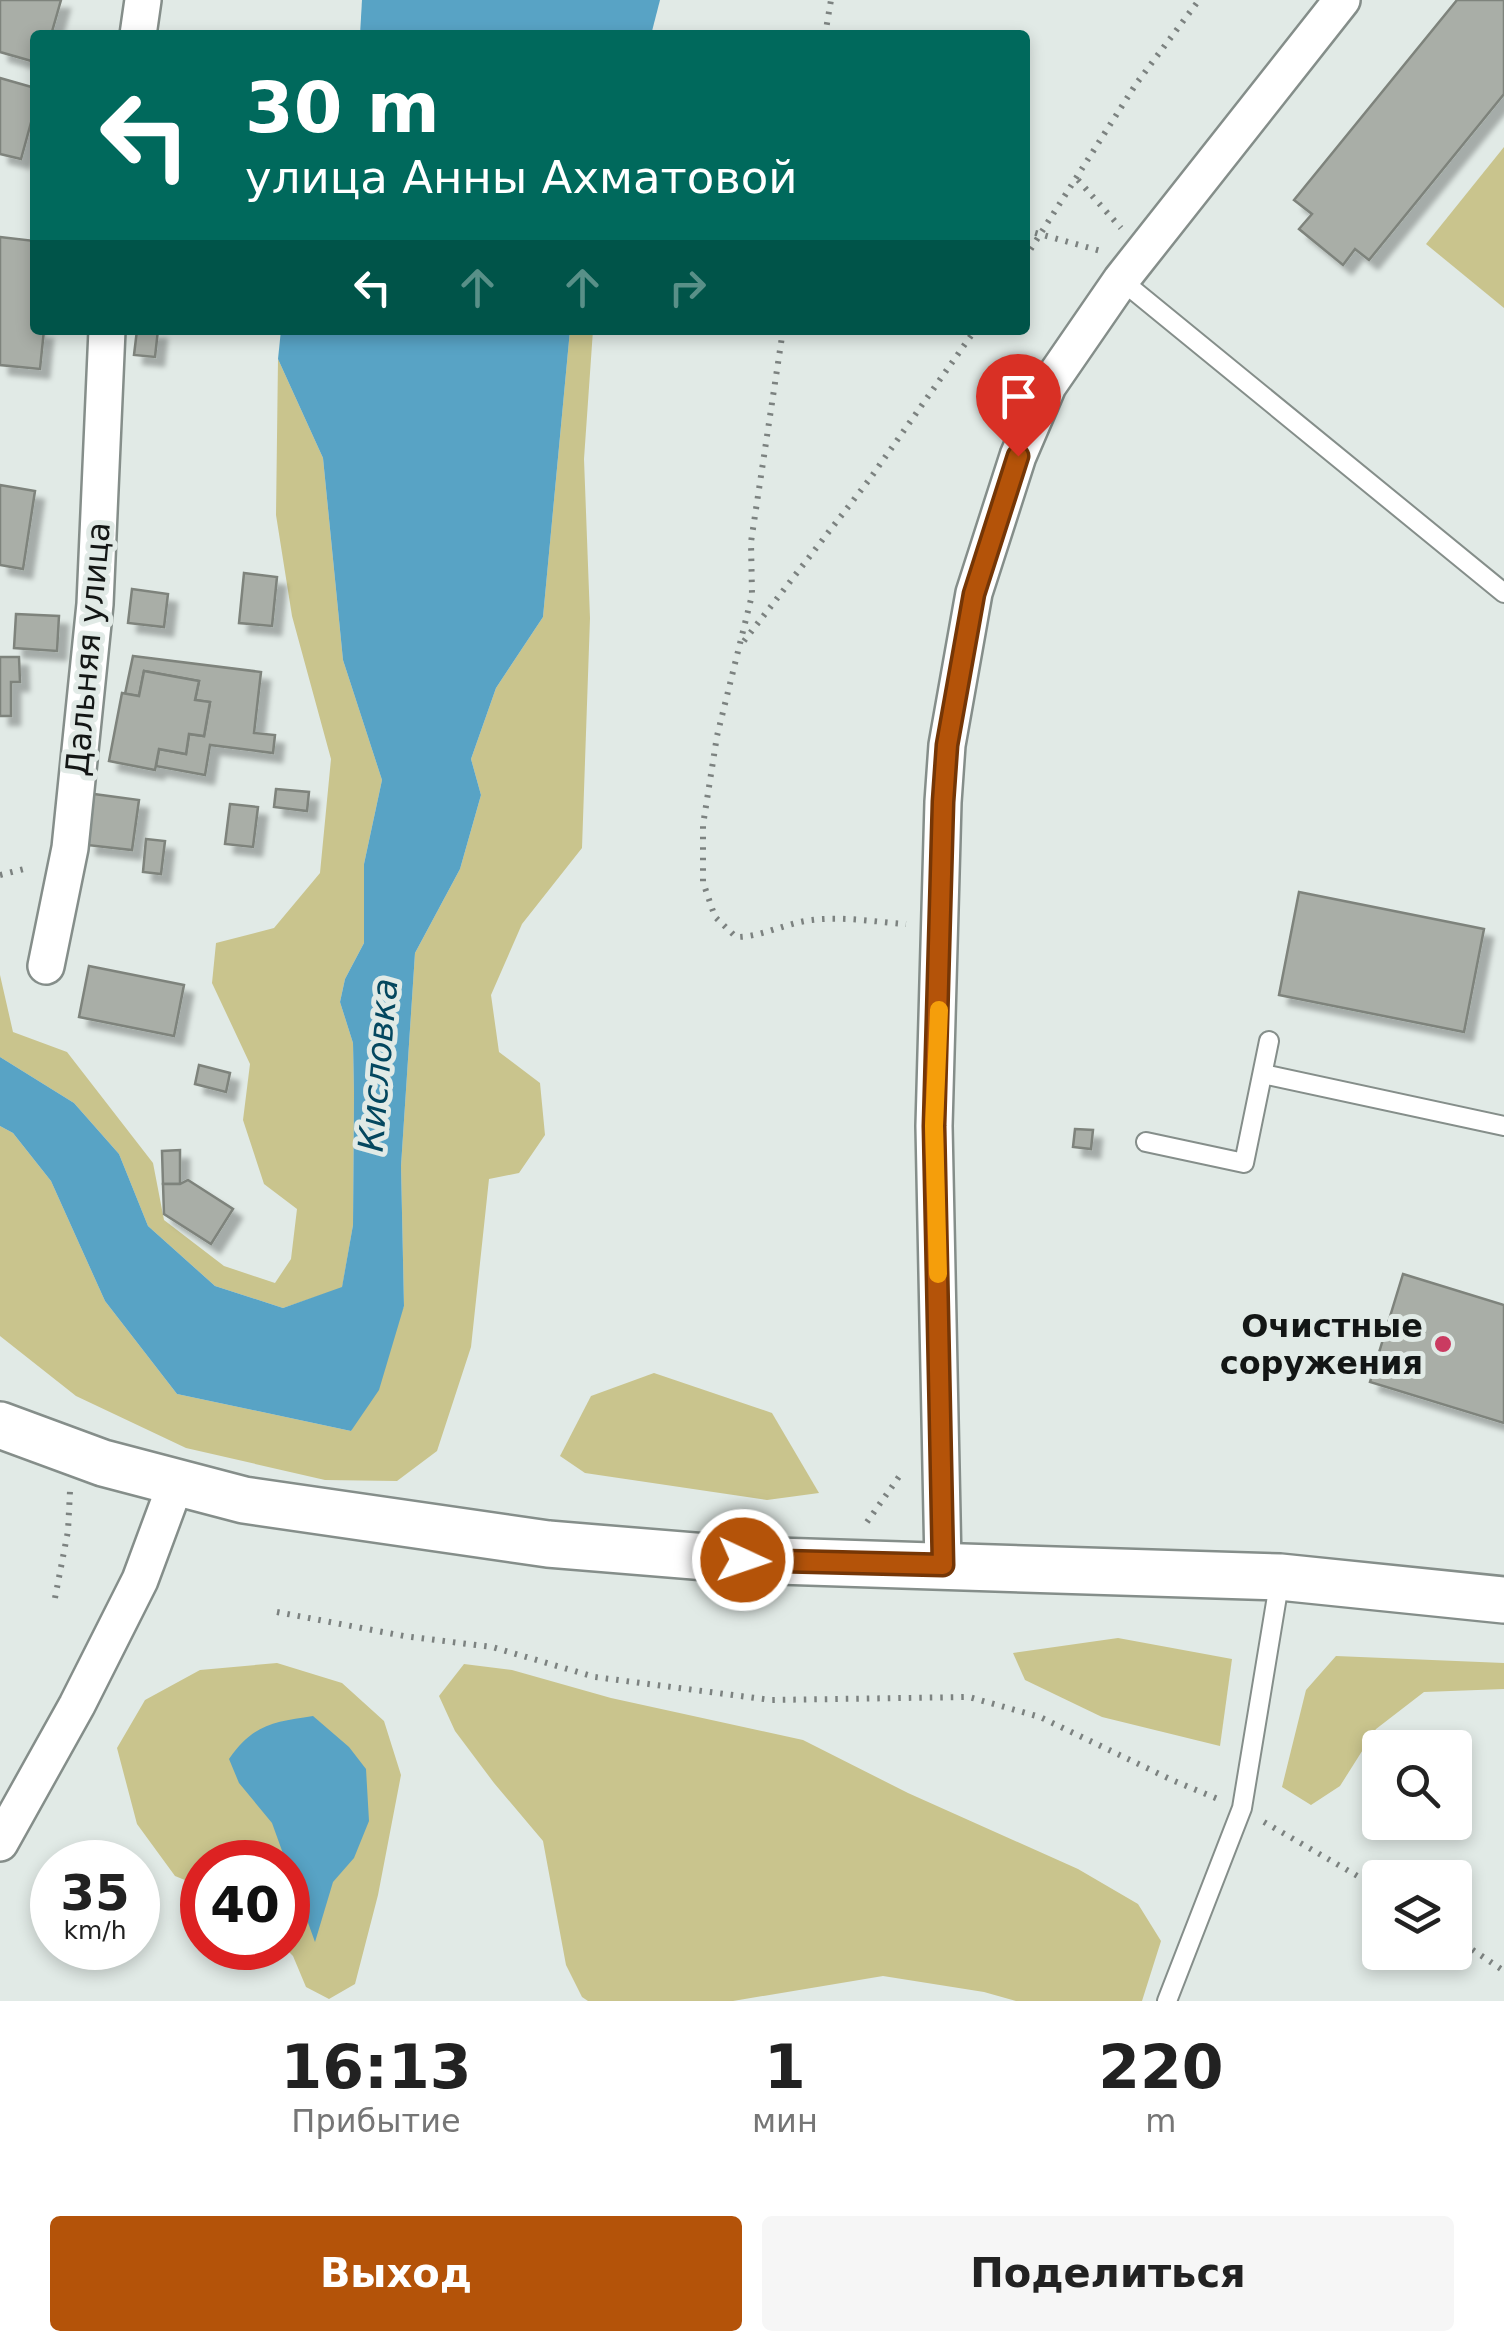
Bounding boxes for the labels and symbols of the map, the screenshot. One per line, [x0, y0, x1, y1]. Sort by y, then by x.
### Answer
pin [976, 354, 1061, 457]
street label: Дальняя улица [58, 520, 118, 778]
water label: Кисловка [351, 977, 405, 1153]
place label: Очистные соружения [1220, 1307, 1423, 1382]
marker: Очистные соружения [1432, 1333, 1454, 1355]
position arrow [691, 1508, 795, 1612]
speed limit sign: 40 [180, 1840, 310, 1970]

